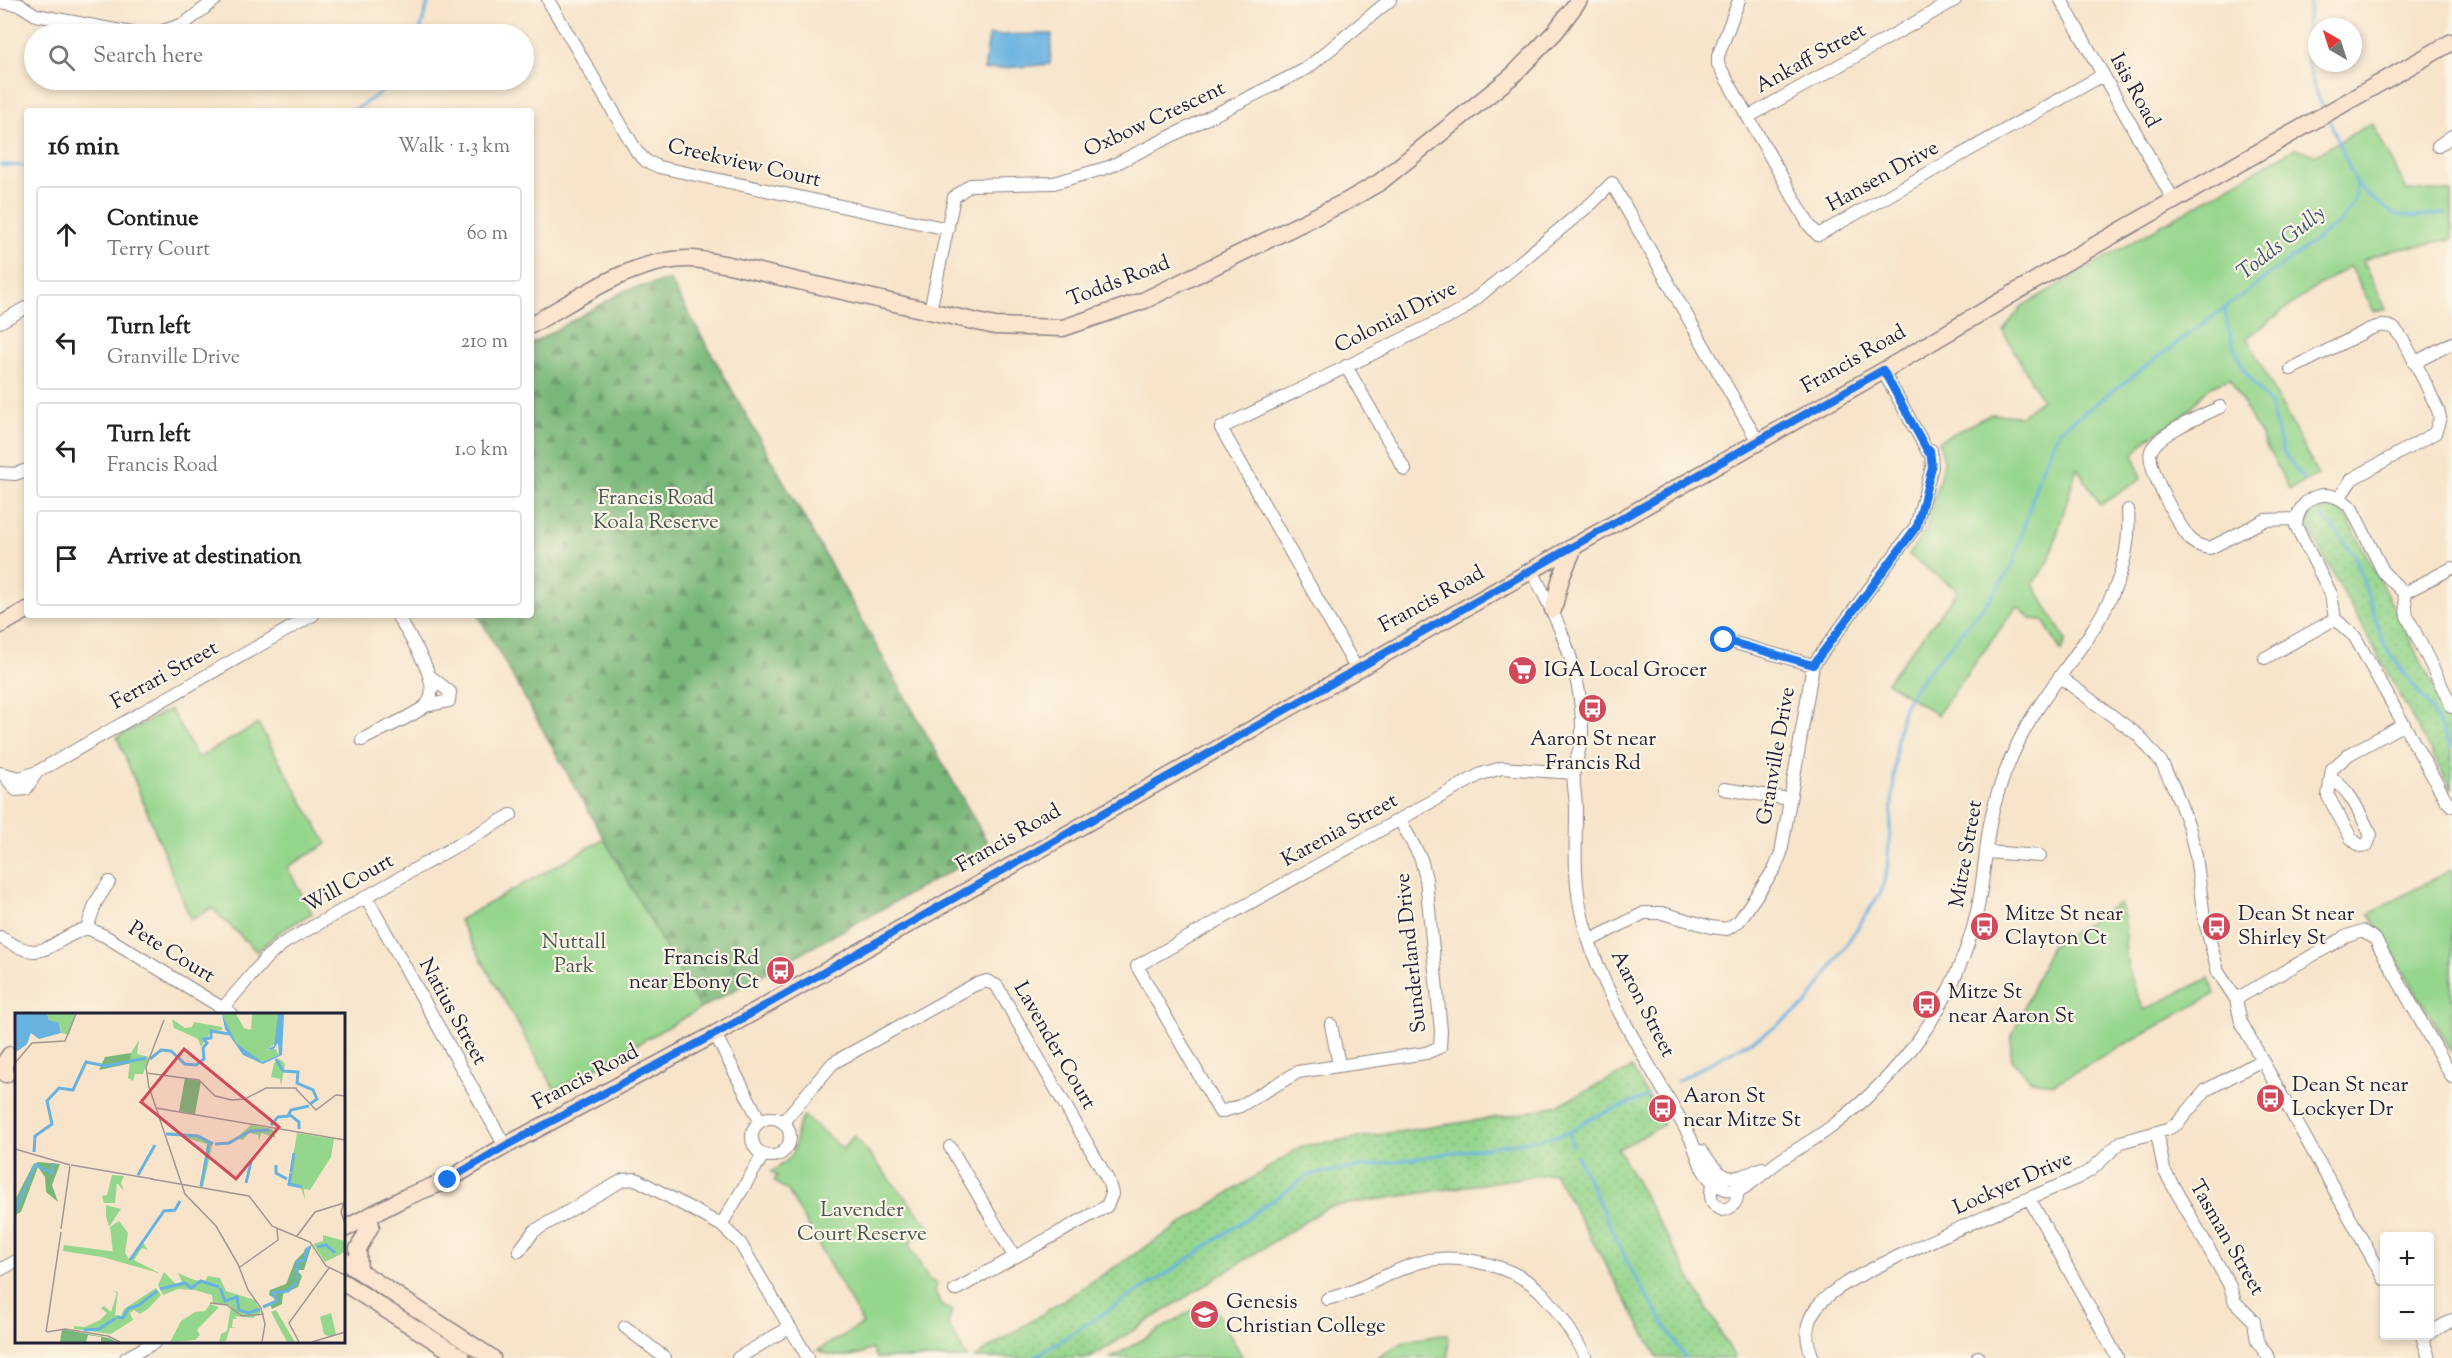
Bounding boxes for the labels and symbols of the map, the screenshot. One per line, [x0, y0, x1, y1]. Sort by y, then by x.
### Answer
street label: Ankaff Street [1750, 16, 1872, 102]
north arrow [2308, 18, 2362, 72]
street label: Isis Road [2101, 48, 2167, 134]
street label: Oxbow Crescent [1079, 74, 1231, 166]
street label: Creekview Court [664, 132, 824, 196]
street label: Hansen Drive [1821, 134, 1945, 220]
water label: Todds Gully [2231, 199, 2333, 289]
street label: Todds Road [1063, 249, 1175, 315]
street label: Colonial Drive [1330, 274, 1462, 362]
street label: Francis Road [1796, 318, 1912, 402]
park label: Francis Road Koala Reserve [593, 484, 719, 538]
street label: Francis Road [1374, 559, 1490, 641]
route start [1710, 626, 1736, 652]
street label: Ferrari Street [106, 634, 224, 718]
supermarket icon: IGA Local Grocer [1507, 655, 1539, 687]
place label: IGA Local Grocer [1544, 656, 1707, 686]
street label: Granville Drive [1750, 685, 1804, 827]
bus stop icon: Aaron St near Francis Rd [1577, 693, 1609, 725]
place label: Aaron St near Francis Rd [1530, 725, 1656, 779]
street label: Karenia Street [1276, 787, 1404, 875]
street label: Francis Road [951, 797, 1067, 881]
street label: Mitze Street [1943, 798, 1991, 910]
street label: Will Court [298, 847, 400, 921]
street label: Sunderland Drive [1389, 872, 1435, 1034]
place label: Mitze St near Clayton Ct [2005, 900, 2123, 954]
place label: Dean St near Shirley St [2238, 900, 2355, 954]
bus stop icon: Mitze St near Clayton Ct [1968, 911, 2000, 943]
bus stop icon: Dean St near Shirley St [2201, 911, 2233, 943]
street label: Pete Court [122, 915, 220, 991]
park label: Nuttall Park [542, 928, 606, 982]
place label: Francis Rd near Ebony Ct [629, 944, 759, 998]
street label: Aaron Street [1602, 945, 1682, 1063]
street label: Natius Street [410, 953, 494, 1071]
bus stop icon: Francis Rd near Ebony Ct [764, 955, 796, 987]
street label: Lavender Court [1005, 976, 1103, 1116]
place label: Mitze St near Aaron St [1948, 978, 2074, 1032]
bus stop icon: Mitze St near Aaron St [1911, 989, 1943, 1021]
inset map [15, 1013, 345, 1343]
street label: Francis Road [528, 1037, 645, 1119]
place label: Dean St near Lockyer Dr [2292, 1071, 2409, 1125]
place label: Aaron St near Mitze St [1683, 1082, 1801, 1136]
bus stop icon: Dean St near Lockyer Dr [2255, 1082, 2287, 1114]
bus stop icon: Aaron St near Mitze St [1646, 1093, 1678, 1125]
street label: Lockyer Drive [1949, 1144, 2077, 1224]
route end [434, 1166, 460, 1192]
street label: Tasman Street [2181, 1175, 2271, 1301]
park label: Lavender Court Reserve [797, 1196, 927, 1250]
place label: Genesis Christian College [1226, 1288, 1386, 1342]
school or university icon: Genesis Christian College [1189, 1299, 1221, 1331]

